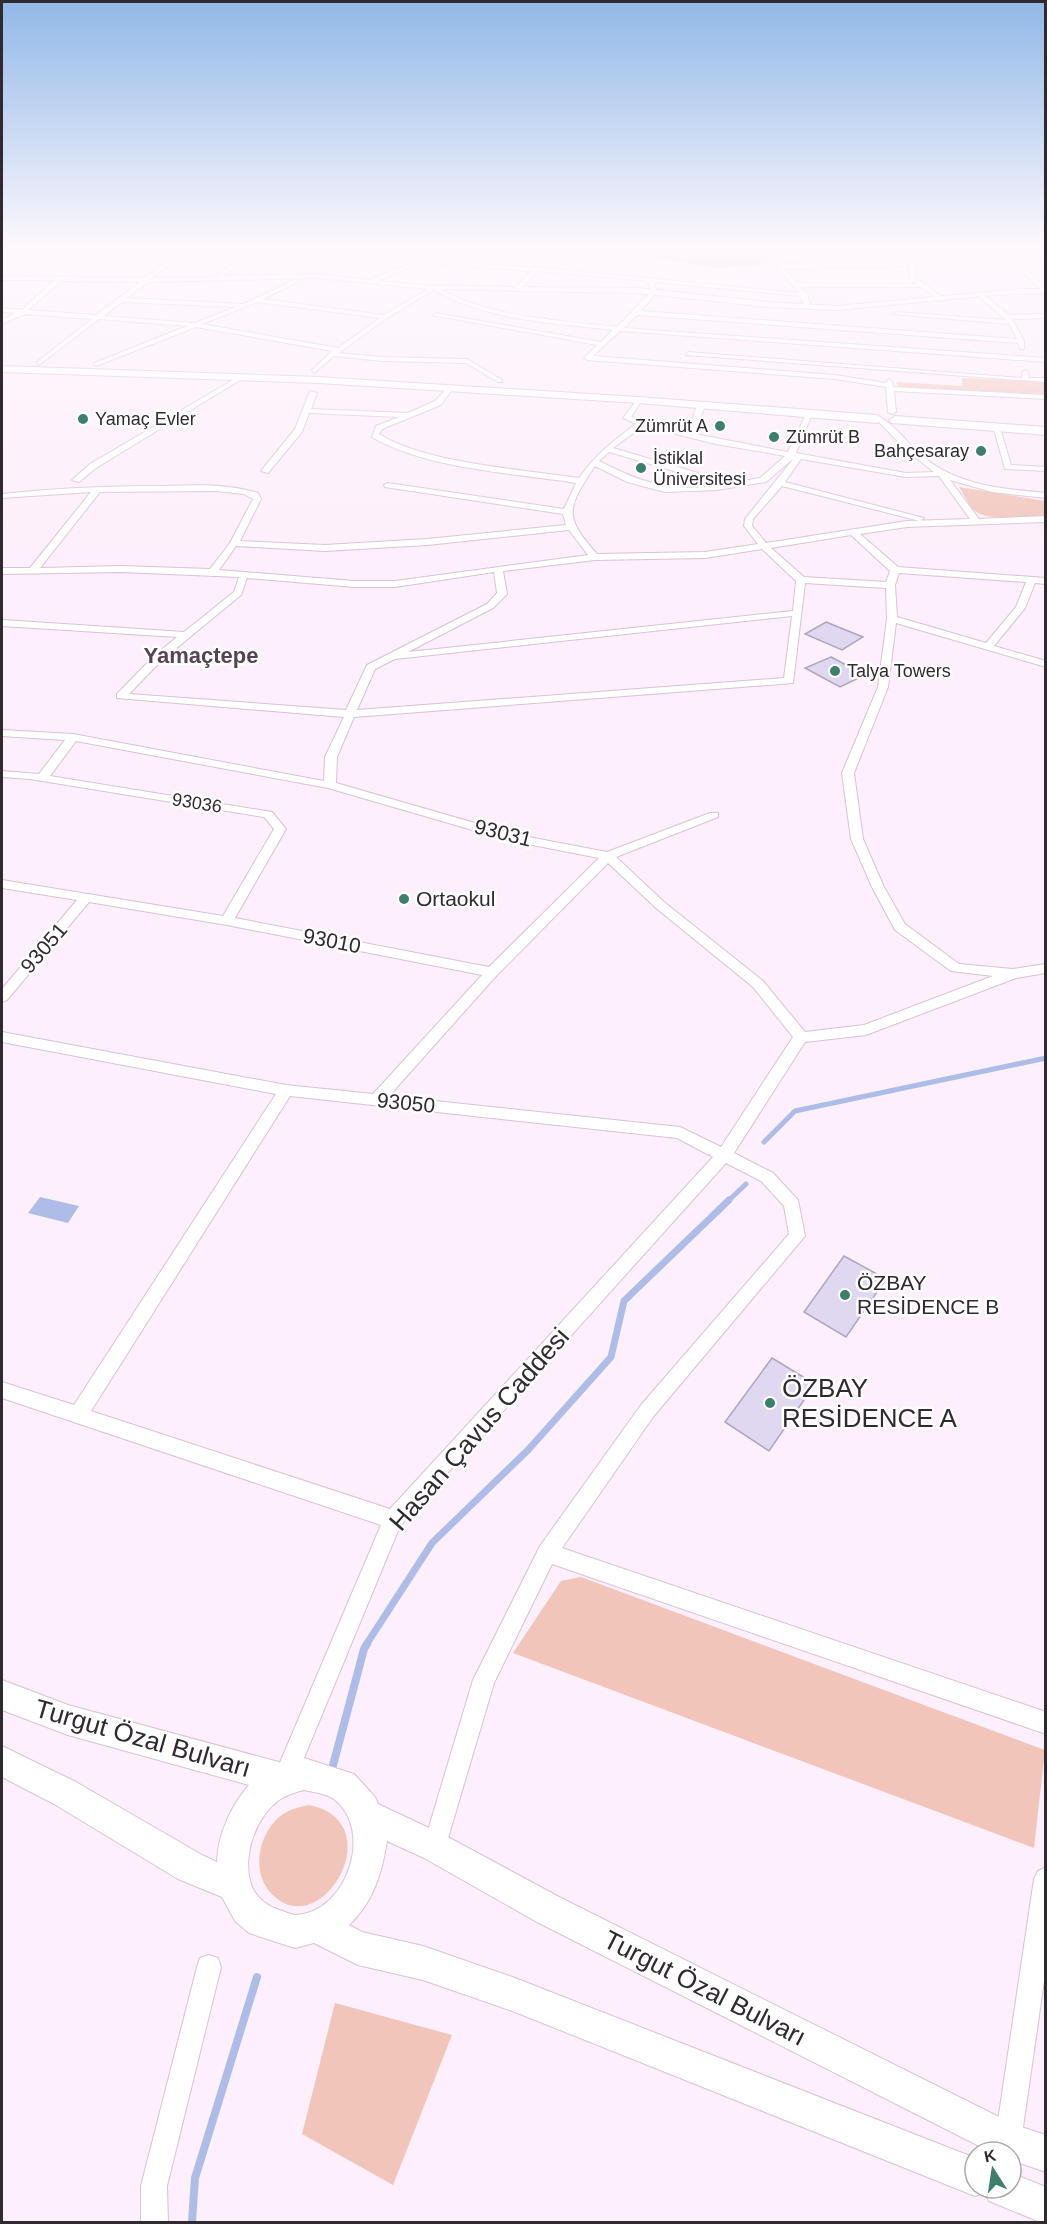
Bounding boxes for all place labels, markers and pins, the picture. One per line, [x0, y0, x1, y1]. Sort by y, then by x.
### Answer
place label: Yamaç Evler [95, 409, 196, 429]
marker: Yamaç Evler [76, 412, 90, 426]
place label: Zümrüt A [635, 416, 708, 436]
marker: Zümrüt A [713, 419, 727, 433]
place label: Zümrüt B [786, 427, 860, 447]
marker: Zümrüt B [767, 430, 781, 444]
place label: Bahçesaray [874, 441, 969, 461]
marker: Bahçesaray [974, 444, 988, 458]
place label: İstiklal Üniversitesi [653, 448, 746, 489]
marker: İstiklal Üniversitesi [634, 461, 648, 475]
place label: Talya Towers [847, 661, 951, 681]
marker: Talya Towers [828, 664, 842, 678]
place label: Ortaokul [416, 887, 495, 910]
marker: Ortaokul [397, 892, 411, 906]
place label: ÖZBAY RESİDENCE B [857, 1271, 999, 1318]
marker: ÖZBAY RESİDENCE B [838, 1288, 852, 1302]
place label: ÖZBAY RESİDENCE A [782, 1373, 957, 1433]
marker: ÖZBAY RESİDENCE A [763, 1396, 777, 1410]

